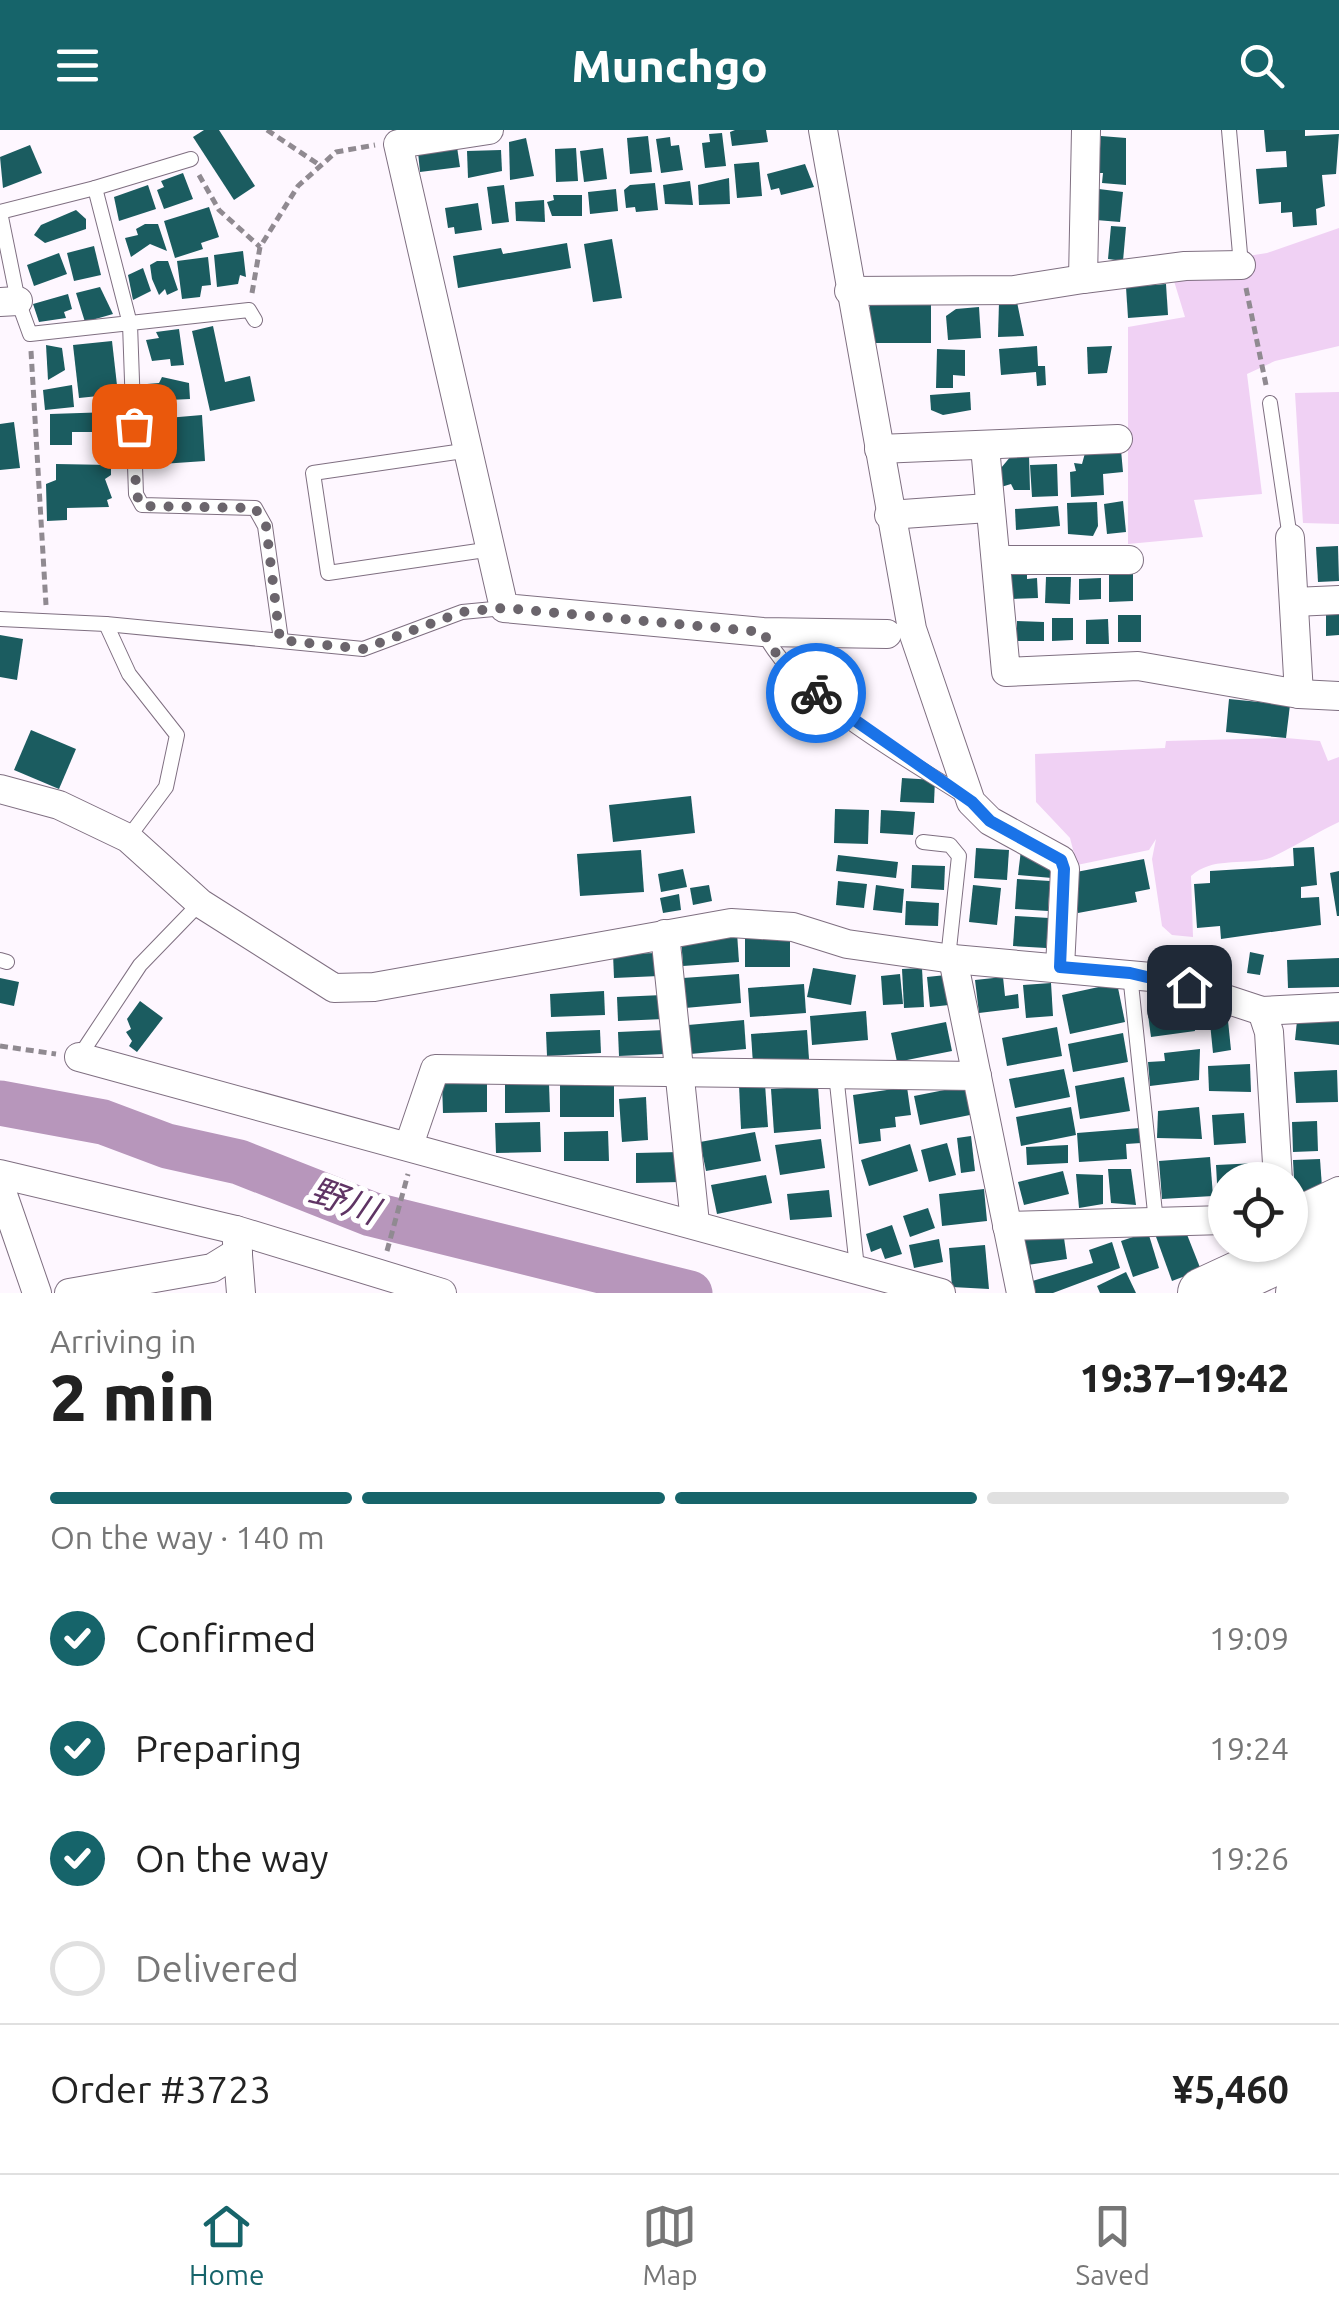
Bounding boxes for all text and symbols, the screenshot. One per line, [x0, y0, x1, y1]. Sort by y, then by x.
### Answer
icon: menu [50, 38, 105, 93]
icon: search [1234, 38, 1289, 93]
text: Munchgo [571, 40, 768, 91]
pin [92, 384, 177, 469]
icon: bag [107, 399, 162, 454]
courier [766, 643, 866, 743]
icon: bike [789, 666, 844, 721]
pin [1147, 945, 1232, 1030]
icon: home [1162, 960, 1217, 1015]
map controls [1208, 1162, 1308, 1262]
button: locate [1208, 1162, 1308, 1262]
water label: 野川 [305, 1169, 388, 1232]
text: Arriving in [50, 1323, 196, 1359]
text: 19:37–19:42 [1080, 1357, 1289, 1399]
text: 2 min [50, 1360, 215, 1433]
text: On the way · 140 m [50, 1519, 325, 1555]
icon: check [50, 1611, 105, 1666]
text: Confirmed [135, 1617, 316, 1659]
text: 19:09 [1209, 1620, 1289, 1656]
icon: check [50, 1721, 105, 1776]
text: Preparing [135, 1727, 302, 1769]
text: 19:24 [1209, 1730, 1289, 1766]
icon: check [50, 1831, 105, 1886]
text: On the way [135, 1837, 328, 1879]
text: 19:26 [1209, 1840, 1289, 1876]
text: Delivered [135, 1947, 299, 1989]
text: Order #3723 [50, 2068, 271, 2110]
text: ¥5,460 [1172, 2068, 1289, 2110]
tab: Home [189, 2199, 265, 2290]
tab: Map [642, 2199, 698, 2290]
tab: Saved [1075, 2199, 1150, 2290]

